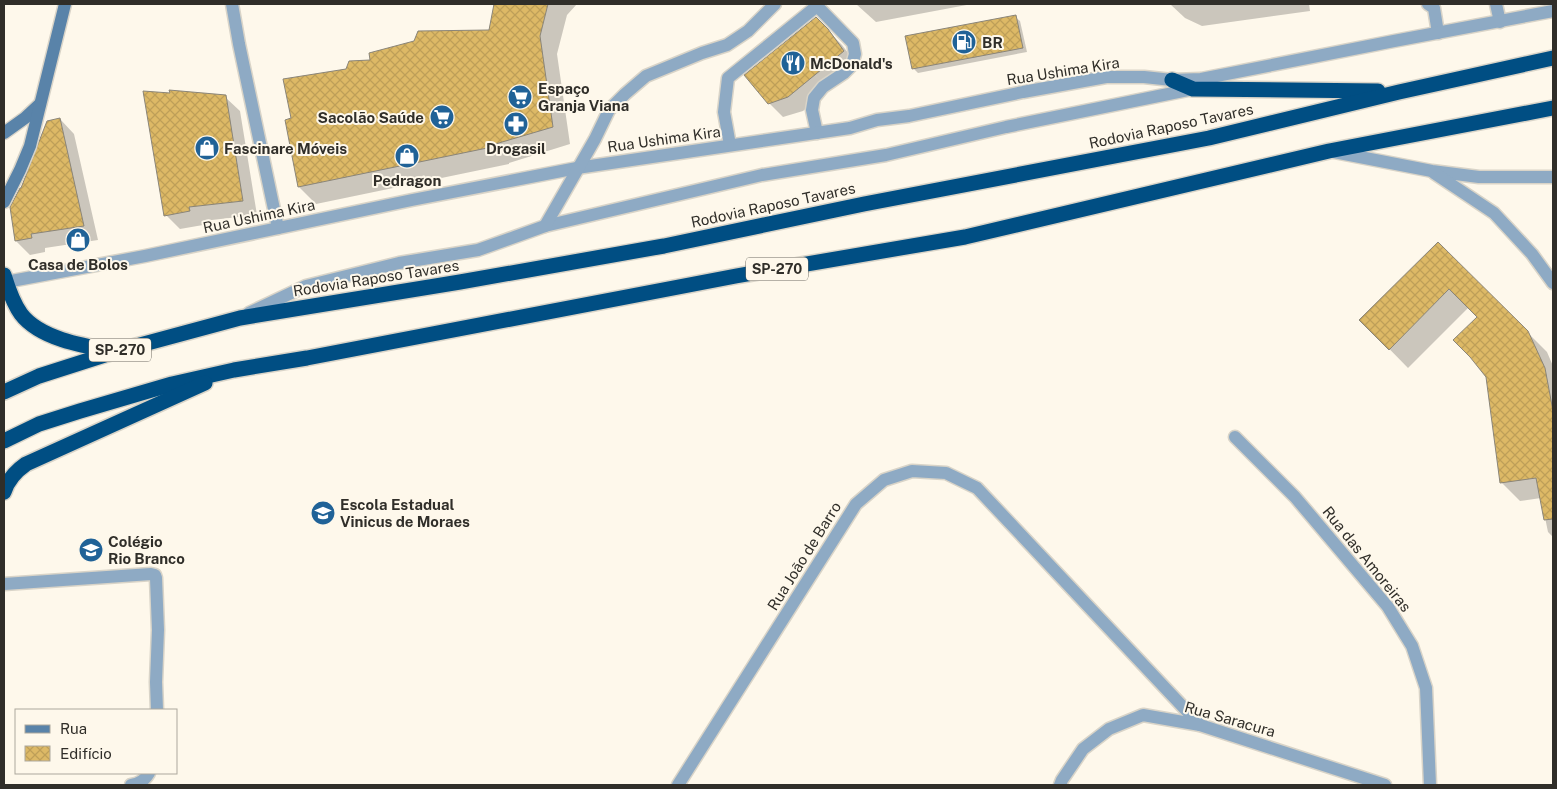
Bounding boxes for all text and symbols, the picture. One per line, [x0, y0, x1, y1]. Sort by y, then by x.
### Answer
fuel station icon: BR [951, 29, 977, 55]
place label: BR [982, 34, 1003, 51]
restaurant icon: McDonald's [780, 50, 806, 76]
street label: Rua Ushima Kira [1005, 54, 1121, 88]
place label: McDonald's [810, 55, 893, 72]
place label: Espaço Granja Viana [538, 80, 629, 114]
supermarket icon: Espaço Granja Viana [507, 84, 533, 110]
street label: Rodovia Raposo Tavares [1087, 100, 1255, 152]
supermarket icon: Sacolão Saúde [429, 104, 455, 130]
place label: Sacolão Saúde [318, 109, 424, 126]
pharmacy icon: Drogasil [503, 111, 529, 137]
street label: Rua Ushima Kira [606, 123, 722, 155]
shop icon: Fascinare Móveis [194, 135, 220, 161]
place label: Fascinare Móveis [224, 140, 347, 157]
place label: Drogasil [486, 140, 546, 157]
shop icon: Pedragon [394, 143, 420, 169]
place label: Pedragon [373, 172, 441, 189]
street label: Rodovia Raposo Tavares [689, 179, 857, 231]
street label: Rua Ushima Kira [201, 196, 317, 236]
shop icon: Casa de Bolos [65, 227, 91, 253]
place label: Casa de Bolos [28, 256, 128, 273]
street label: Rodovia Raposo Tavares [292, 256, 460, 300]
road number: SP-270 [746, 258, 808, 280]
road number: SP-270 [89, 338, 151, 362]
place label: Escola Estadual Vinicus de Moraes [340, 496, 470, 530]
street label: Rua João de Barro [764, 499, 844, 613]
school or university icon: Escola Estadual Vinicus de Moraes [310, 500, 336, 526]
street label: Rua das Amoreiras [1319, 503, 1415, 615]
place label: Colégio Rio Branco [108, 533, 185, 567]
school or university icon: Colégio Rio Branco [78, 537, 104, 563]
street label: Rua Saracura [1183, 698, 1277, 740]
legend [15, 709, 178, 774]
text: Rua [60, 720, 87, 737]
text: Edifício [60, 745, 112, 762]

